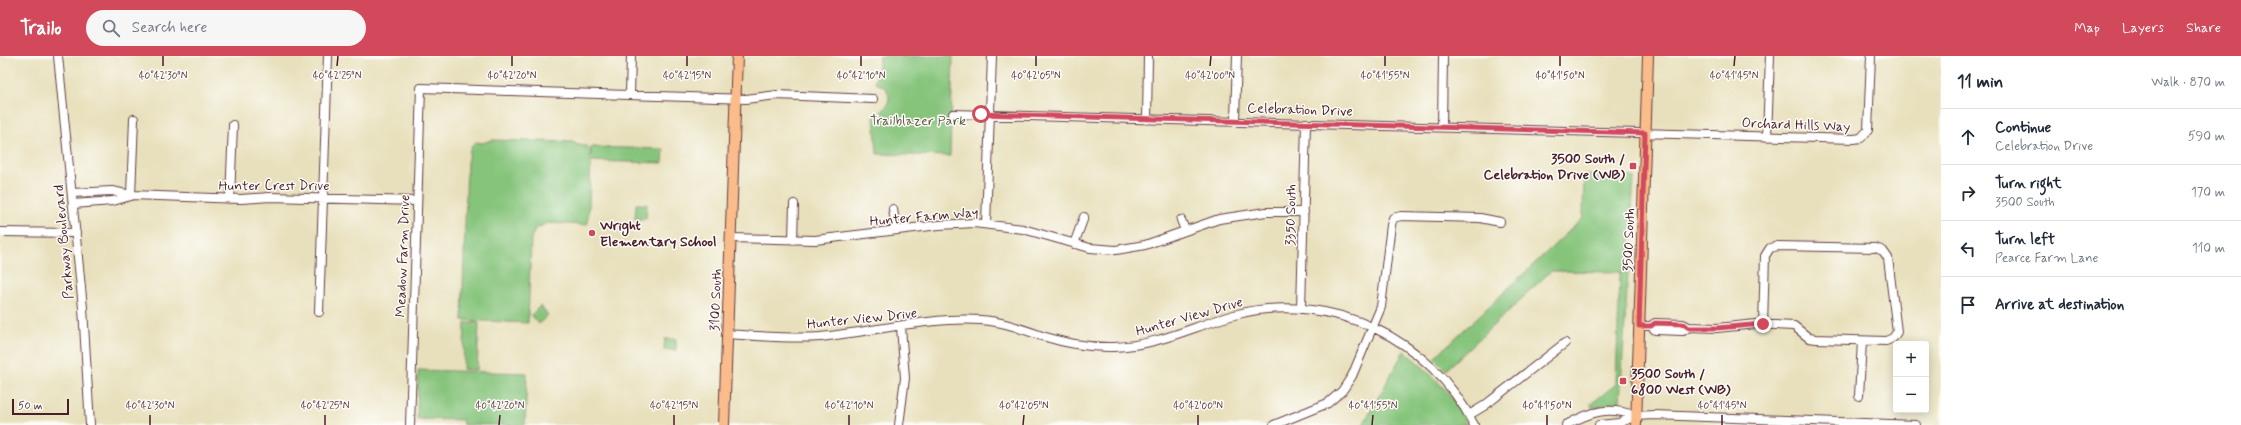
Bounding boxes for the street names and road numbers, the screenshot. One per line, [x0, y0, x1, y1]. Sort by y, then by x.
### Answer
street label: Celebration Drive [1247, 99, 1353, 121]
street label: Orchard Hills Way [1741, 114, 1851, 136]
street label: Hunter Crest Drive [218, 177, 330, 195]
street label: Parkway Boulevard [50, 184, 78, 300]
street label: 3350 South [1281, 184, 1301, 246]
street label: Meadow Farm Drive [392, 194, 414, 318]
street label: Hunter Farm Way [869, 203, 979, 231]
street label: 3500 South [1619, 207, 1639, 272]
street label: 3100 South [706, 268, 726, 332]
street label: Hunter View Drive [1134, 293, 1245, 341]
street label: Hunter View Drive [806, 304, 918, 334]

